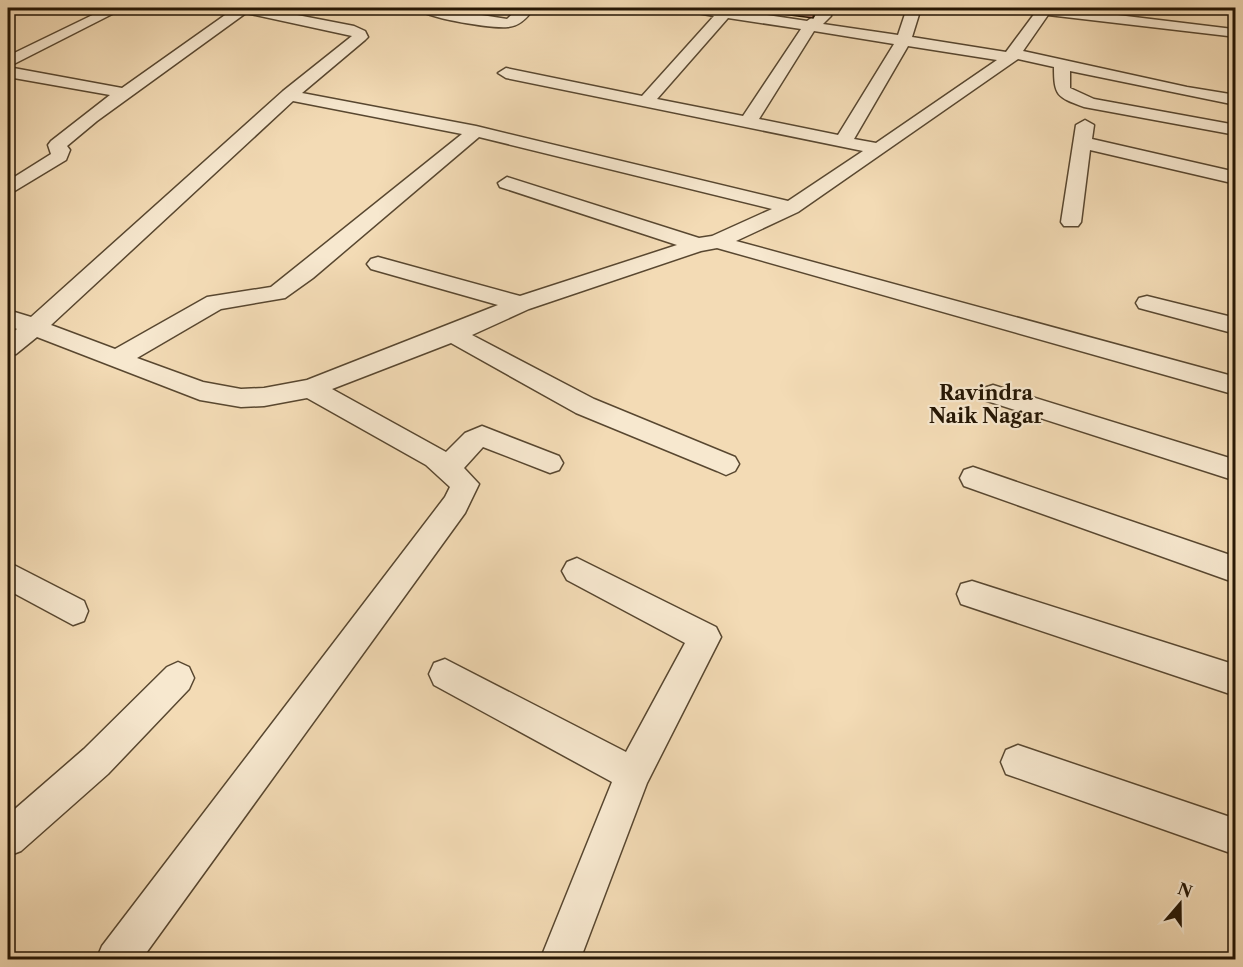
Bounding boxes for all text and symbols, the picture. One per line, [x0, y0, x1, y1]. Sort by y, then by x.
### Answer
district label: Ravindra Naik Nagar [929, 381, 1044, 428]
north arrow [1150, 874, 1210, 934]
text: N [1175, 878, 1195, 902]

